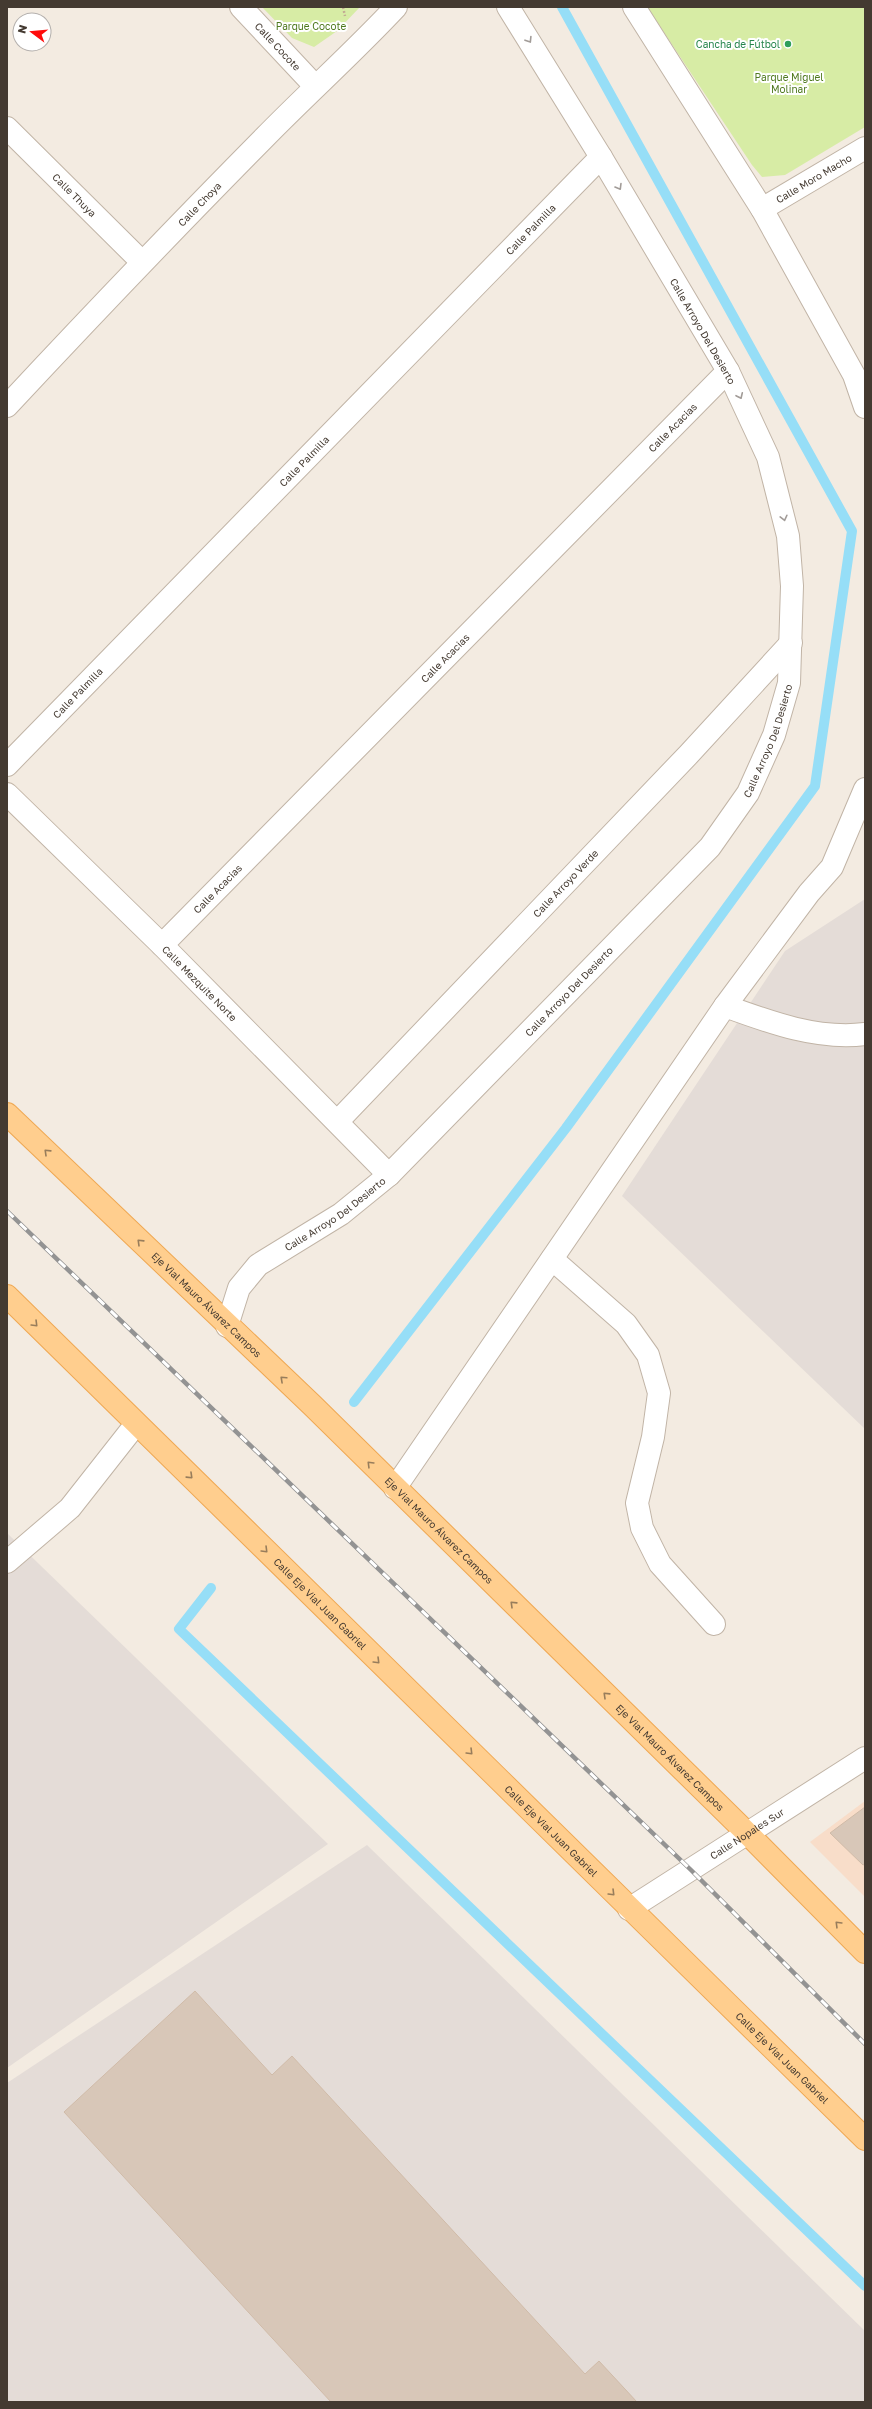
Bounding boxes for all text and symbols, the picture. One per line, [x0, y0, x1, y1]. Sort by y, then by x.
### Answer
north arrow [12, 12, 52, 52]
street label: Calle Cocote [253, 20, 303, 73]
park label: Parque Cocote [276, 20, 346, 32]
text: N [15, 23, 29, 35]
one-way arrow [524, 36, 532, 43]
place label: Cancha de Fútbol [696, 38, 780, 50]
marker: Cancha de Fútbol [783, 39, 793, 49]
park label: Parque Miguel Molinar [755, 71, 823, 95]
street label: Calle Moro Macho [774, 151, 854, 205]
street label: Calle Thuya [50, 171, 99, 219]
street label: Calle Choya [175, 179, 223, 229]
one-way arrow [614, 183, 621, 190]
street label: Calle Palmilla [503, 201, 558, 257]
street label: Calle Arroyo Del Desierto [668, 276, 738, 386]
one-way arrow [735, 392, 743, 399]
street label: Calle Acacias [646, 400, 699, 454]
street label: Calle Palmilla [277, 433, 331, 489]
one-way arrow [779, 515, 787, 521]
street label: Calle Acacias [418, 631, 472, 685]
street label: Calle Palmilla [50, 665, 105, 721]
street label: Calle Arroyo Del Desierto [741, 683, 794, 800]
street label: Calle Arroyo Verde [530, 847, 601, 920]
street label: Calle Acacias [191, 862, 244, 916]
street label: Calle Mezquite Norte [160, 943, 240, 1024]
street label: Calle Arroyo Del Desierto [522, 944, 615, 1039]
one-way arrow [44, 1149, 52, 1157]
street label: Calle Arroyo Del Desierto [282, 1175, 388, 1253]
one-way arrow [137, 1239, 145, 1247]
street label: Eje Vial Mauro Álvarez Campos [149, 1249, 264, 1360]
one-way arrow [30, 1319, 38, 1327]
one-way arrow [280, 1376, 288, 1383]
one-way arrow [367, 1461, 375, 1469]
one-way arrow [185, 1471, 193, 1479]
street label: Eje Vial Mauro Álvarez Campos [383, 1474, 496, 1586]
one-way arrow [260, 1545, 268, 1553]
street label: Calle Eje Vial Juan Gabriel [271, 1555, 369, 1652]
one-way arrow [510, 1601, 518, 1609]
one-way arrow [372, 1656, 380, 1664]
one-way arrow [603, 1692, 611, 1700]
street label: Eje Vial Mauro Álvarez Campos [614, 1702, 727, 1813]
one-way arrow [465, 1747, 473, 1755]
street label: Calle Eje Vial Juan Gabriel [502, 1783, 600, 1879]
street label: Calle Nopales Sur [708, 1805, 786, 1862]
one-way arrow [607, 1888, 615, 1895]
one-way arrow [835, 1921, 842, 1929]
street label: Calle Eje Vial Juan Gabriel [733, 2010, 831, 2106]

